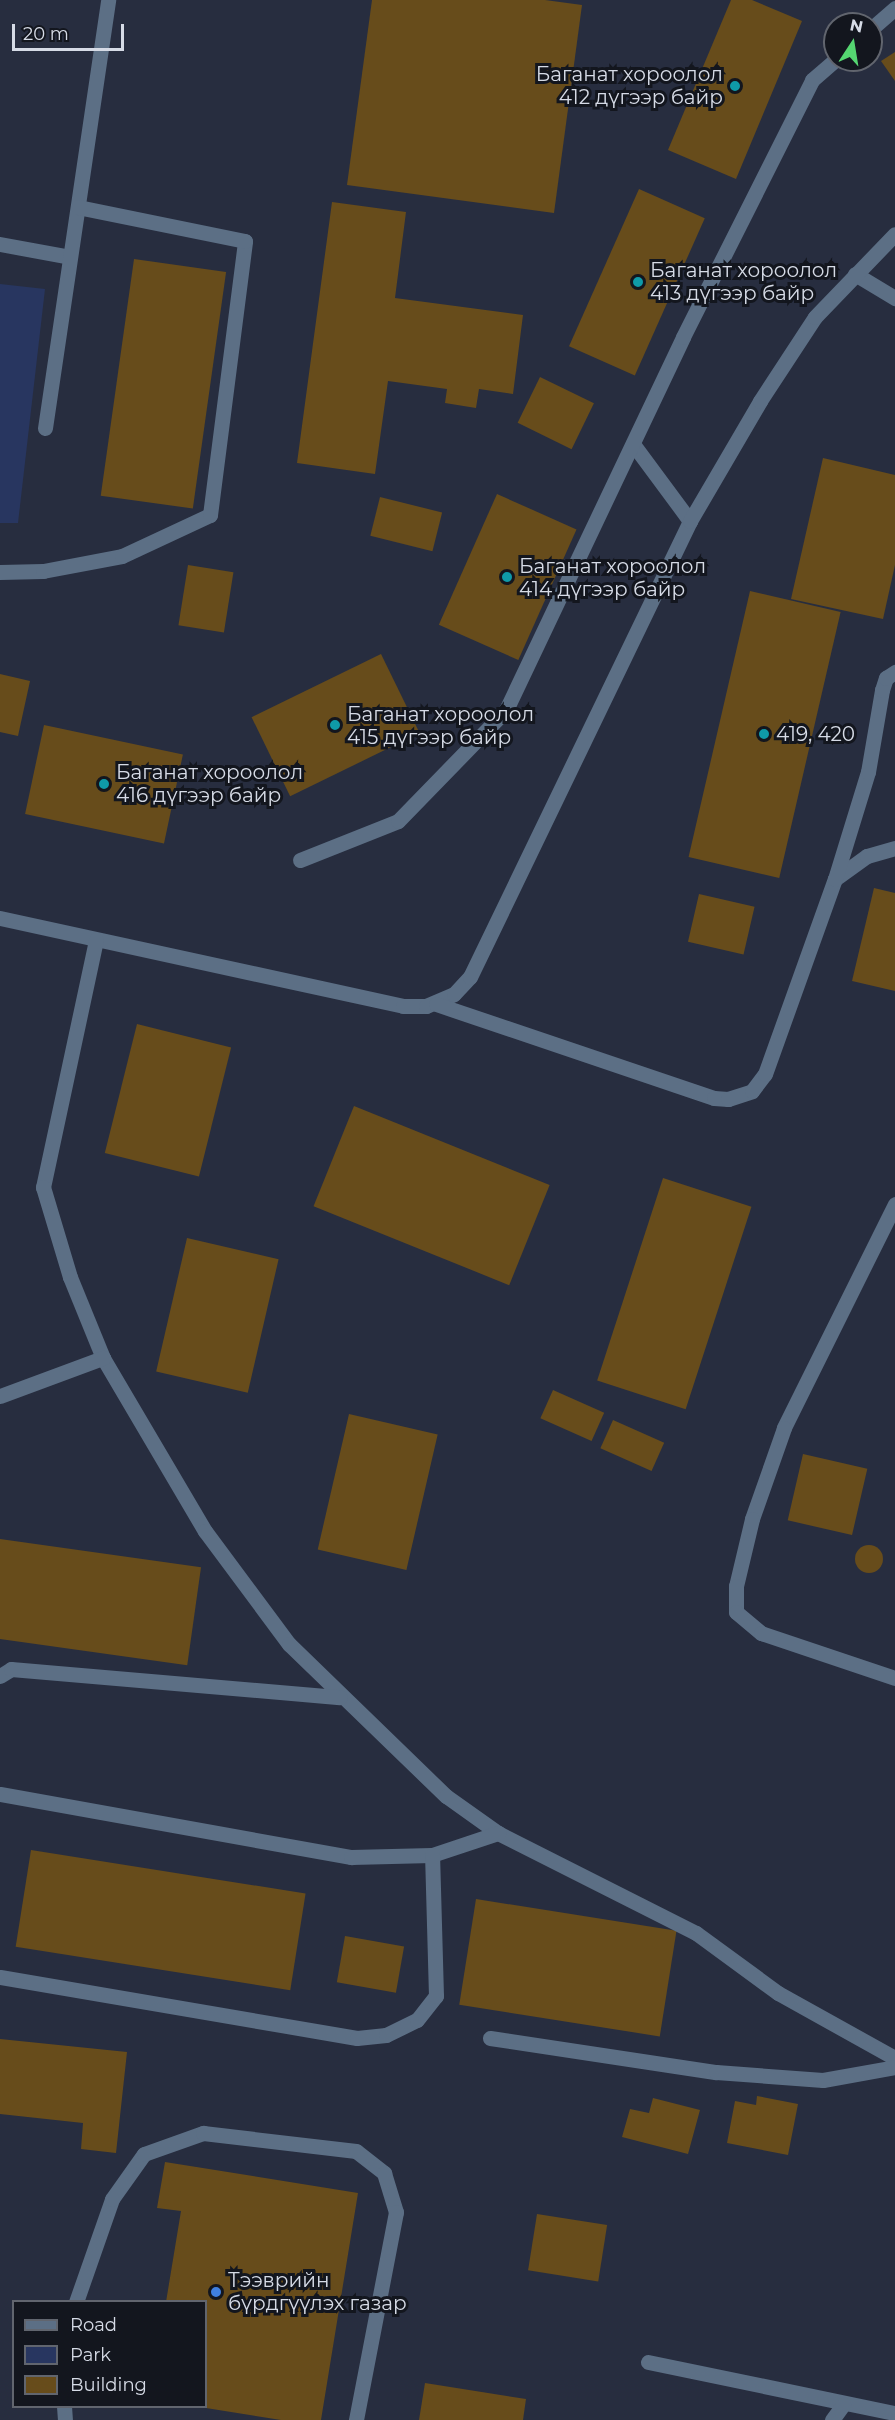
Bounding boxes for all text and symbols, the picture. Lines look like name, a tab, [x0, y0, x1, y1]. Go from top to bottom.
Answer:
scale bar	[15, 12, 128, 50]
north arrow	[823, 12, 883, 72]
text: N	[848, 15, 865, 36]
text: 20 m	[23, 23, 69, 45]
place label: Баганат хороолол 412 дүгээр байр	[536, 62, 723, 109]
marker: Баганат хороолол 412 дүгээр байр	[728, 79, 742, 93]
place label: Баганат хороолол 413 дүгээр байр	[650, 258, 837, 305]
marker: Баганат хороолол 413 дүгээр байр	[631, 275, 645, 289]
place label: Баганат хороолол 414 дүгээр байр	[519, 554, 706, 601]
marker: Баганат хороолол 414 дүгээр байр	[500, 570, 514, 584]
place label: Баганат хороолол 415 дүгээр байр	[347, 702, 534, 749]
marker: Баганат хороолол 415 дүгээр байр	[328, 718, 342, 732]
place label: 419, 420	[776, 722, 855, 746]
marker: 419, 420	[757, 727, 771, 741]
place label: Баганат хороолол 416 дүгээр байр	[116, 760, 303, 807]
marker: Баганат хороолол 416 дүгээр байр	[97, 777, 111, 791]
place label: Тээврийн бүрдгүүлэх газар	[228, 2268, 407, 2315]
marker: Тээврийн бүрдгүүлэх газар	[209, 2285, 223, 2299]
legend	[12, 2300, 207, 2408]
text: Road	[70, 2314, 117, 2336]
text: Park	[70, 2344, 111, 2366]
text: Building	[70, 2374, 147, 2396]

